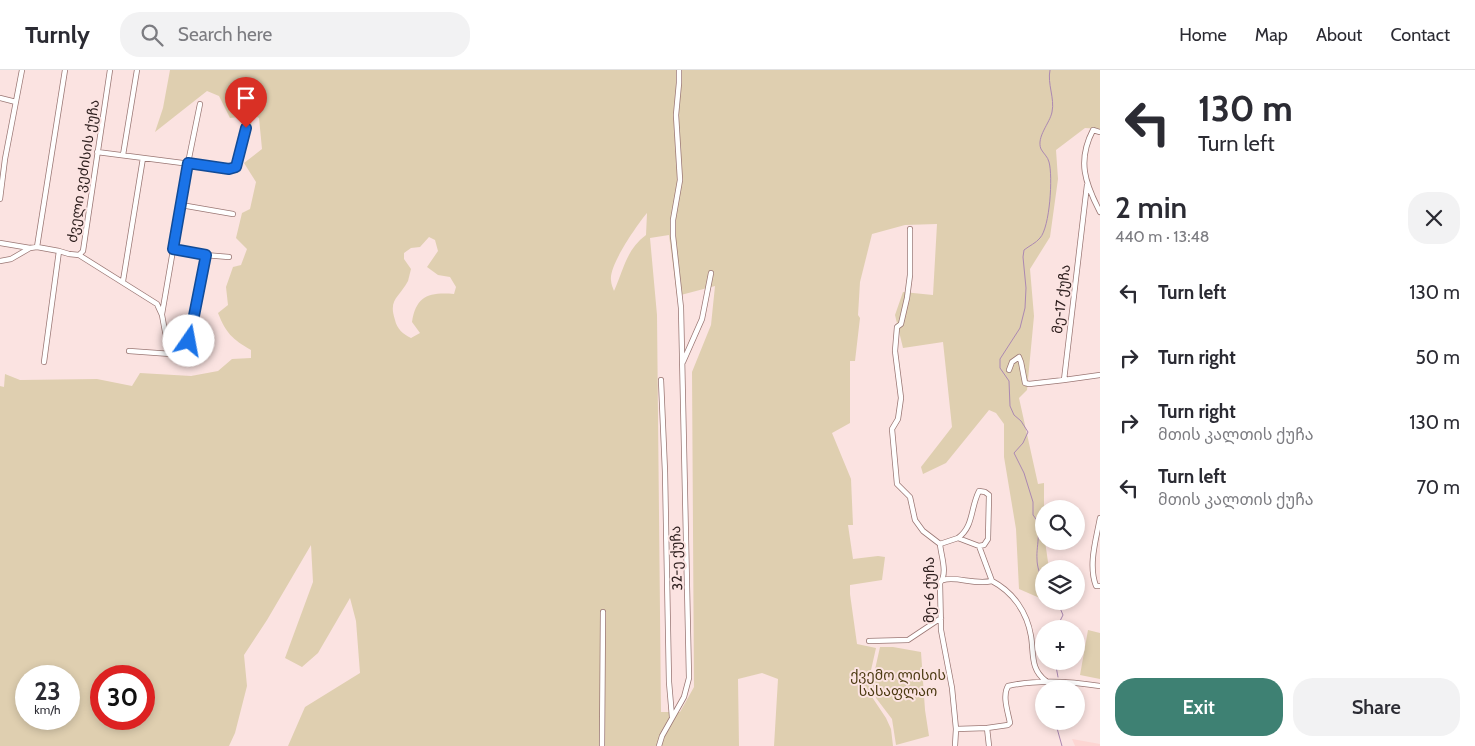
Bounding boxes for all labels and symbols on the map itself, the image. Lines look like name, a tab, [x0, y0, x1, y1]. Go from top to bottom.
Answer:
pin	[225, 77, 267, 128]
street label: ძველი ვეძისის ქუჩა	[63, 98, 103, 244]
street label: მე-17 ქუჩა	[1048, 263, 1074, 335]
position arrow	[162, 314, 214, 366]
street label: 32-ე ქუჩა	[666, 525, 686, 591]
street label: მე-6 ქუჩა	[920, 557, 938, 623]
speed limit sign: 30	[90, 665, 155, 730]
park label: ქვემო ლისის სასაფლაო	[850, 666, 946, 700]

